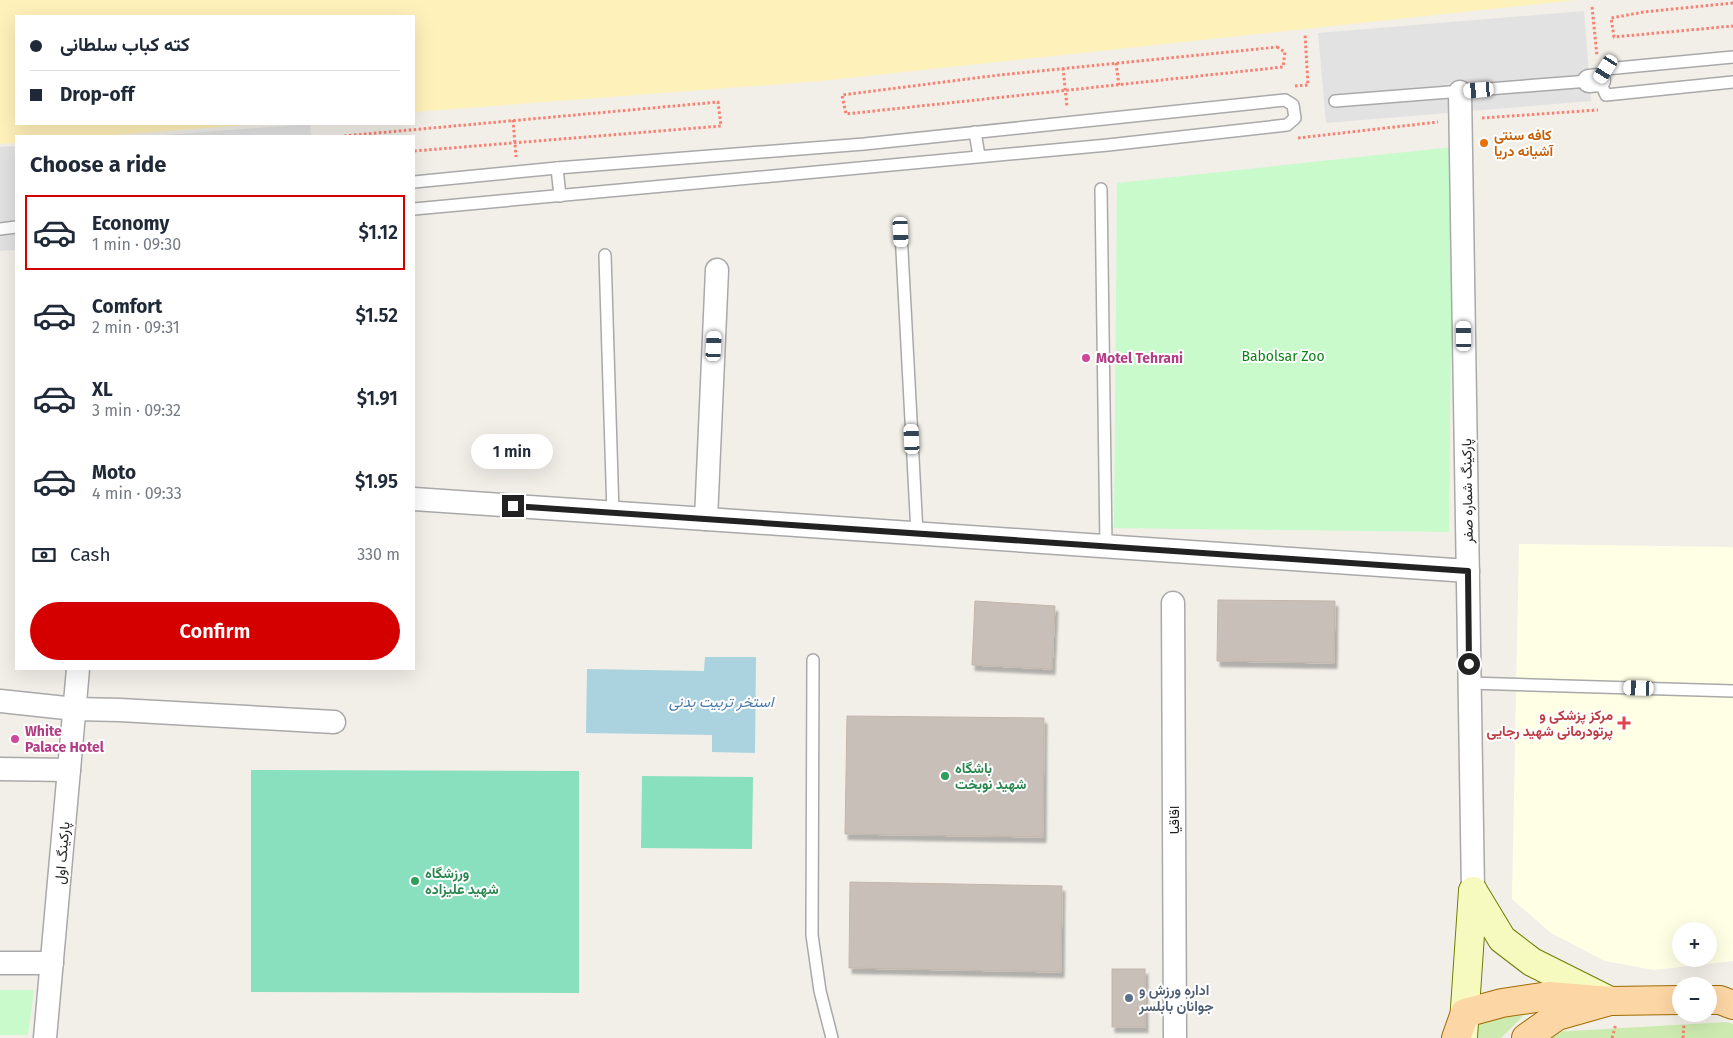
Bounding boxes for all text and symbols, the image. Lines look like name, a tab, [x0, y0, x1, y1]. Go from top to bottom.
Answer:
text: کته کباب سلطانی	[60, 33, 190, 56]
car	[1591, 52, 1620, 86]
car	[1463, 81, 1494, 99]
text: Drop-off	[60, 83, 134, 106]
place label: کافه سنتی آشیانه دریا	[1494, 127, 1554, 160]
marker: کافه سنتی آشیانه دریا	[1478, 137, 1490, 149]
text: Choose a ride	[30, 151, 166, 178]
icon: car	[32, 210, 77, 255]
text: Economy	[92, 212, 169, 235]
car	[892, 217, 909, 247]
text: $1.12	[359, 221, 398, 244]
text: 1 min · 09:30	[92, 235, 181, 254]
icon: car	[32, 293, 77, 338]
text: Comfort	[92, 295, 162, 318]
text: $1.52	[355, 304, 398, 327]
text: 2 min · 09:31	[92, 318, 180, 337]
car	[1456, 321, 1471, 351]
car	[705, 331, 722, 361]
park label: Babolsar Zoo	[1241, 348, 1325, 365]
place label: Motel Tehrani	[1096, 350, 1183, 367]
marker: Motel Tehrani	[1080, 352, 1092, 364]
icon: car	[32, 376, 77, 421]
text: XL	[92, 378, 113, 401]
text: $1.91	[357, 387, 398, 410]
text: 3 min · 09:32	[92, 401, 181, 420]
car	[903, 424, 920, 454]
callout: 1 min	[472, 434, 554, 468]
street label: پارکینگ شماره صفر	[1458, 438, 1478, 545]
text: 1 min	[493, 442, 531, 461]
icon: car	[32, 459, 77, 504]
text: Moto	[92, 461, 136, 484]
text: $1.95	[355, 470, 398, 493]
text: 4 min · 09:33	[92, 484, 182, 503]
route end	[502, 495, 524, 517]
icon: cash	[30, 541, 58, 569]
text: Cash	[70, 543, 111, 566]
text: 330 m	[357, 545, 400, 564]
button: Confirm	[30, 602, 400, 660]
route start	[1458, 653, 1480, 675]
car	[1623, 680, 1654, 696]
water label: استخر تربیت بدنی	[669, 693, 775, 711]
place label: مرکز پزشکی و پرتودرمانی شهید رجایی	[1486, 707, 1613, 741]
marker: مرکز پزشکی و پرتودرمانی شهید رجایی	[1617, 716, 1631, 730]
place label: White Palace Hotel	[25, 723, 105, 756]
marker: White Palace Hotel	[9, 733, 21, 745]
place label: باشگاه شهید نوبخت	[955, 760, 1027, 793]
marker: باشگاه شهید نوبخت	[939, 770, 951, 782]
street label: اقاقیا	[1166, 806, 1183, 834]
street label: پارکینگ اول	[51, 821, 75, 885]
place label: ورزشگاه شهید علیزاده	[425, 865, 499, 898]
marker: ورزشگاه شهید علیزاده	[409, 875, 421, 887]
map controls	[1672, 922, 1717, 1022]
button: +	[1672, 922, 1717, 967]
button: −	[1672, 977, 1717, 1022]
place label: اداره ورزش و جوانان بابلسر	[1138, 982, 1214, 1015]
marker: اداره ورزش و جوانان بابلسر	[1123, 992, 1135, 1004]

